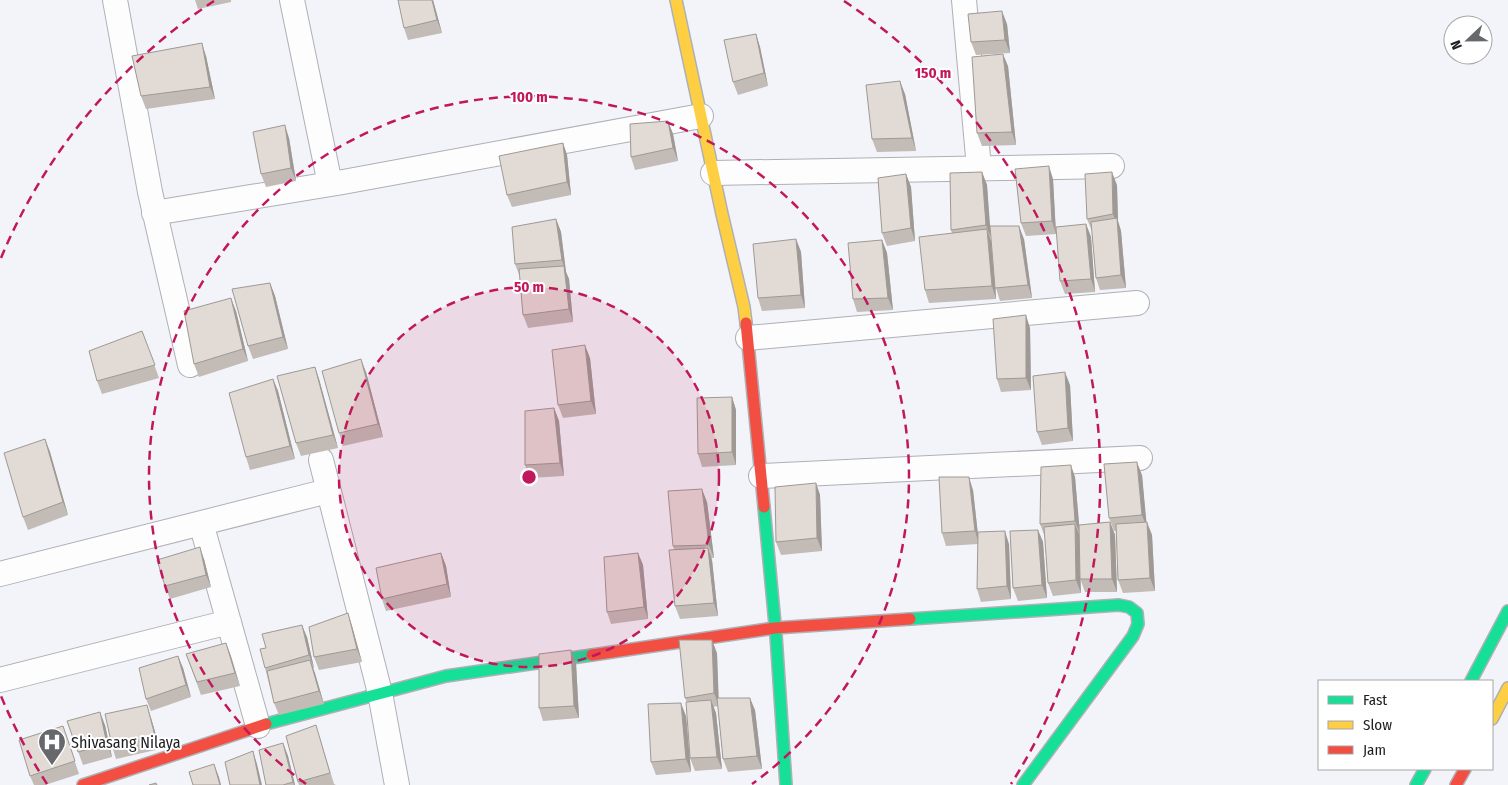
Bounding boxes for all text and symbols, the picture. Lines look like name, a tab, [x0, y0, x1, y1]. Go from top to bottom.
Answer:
north arrow	[1443, 15, 1493, 65]
text: N	[1447, 38, 1466, 52]
text: 150 m	[915, 64, 951, 82]
text: 100 m	[510, 88, 548, 106]
text: 50 m	[514, 278, 544, 296]
centre of rings	[520, 468, 538, 486]
legend	[1318, 680, 1493, 770]
text: Fast	[1363, 691, 1387, 709]
text: Slow	[1363, 716, 1392, 734]
hospital icon: Shivasang Nilaya	[37, 727, 67, 766]
place label: Shivasang Nilaya	[71, 733, 181, 752]
text: Jam	[1363, 741, 1386, 759]

